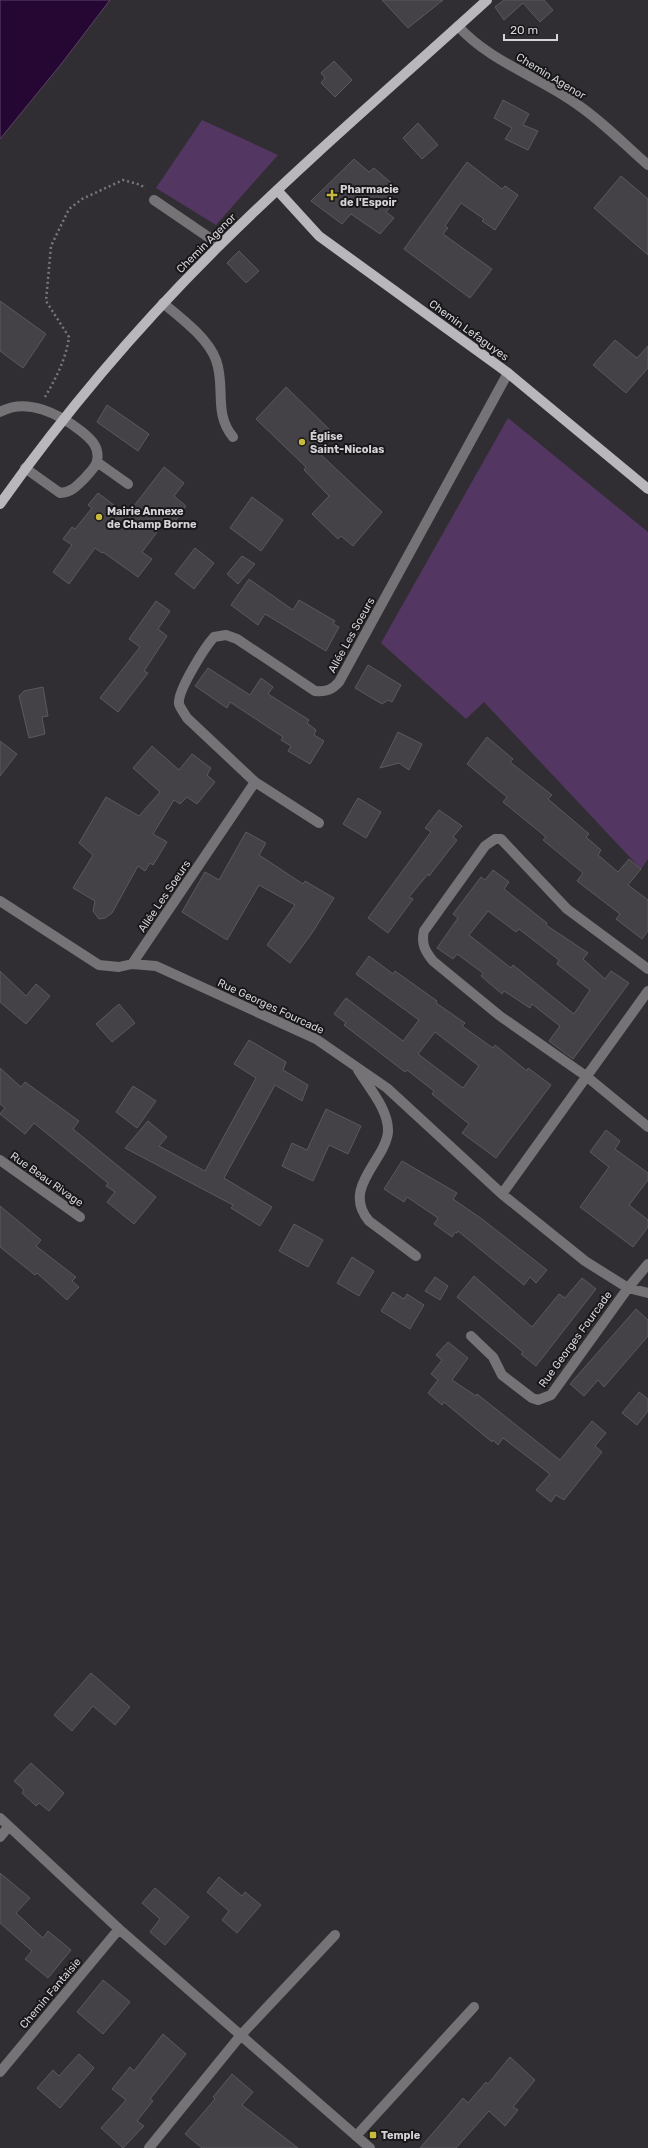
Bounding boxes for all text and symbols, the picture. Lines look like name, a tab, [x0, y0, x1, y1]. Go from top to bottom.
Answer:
scale bar	[504, 16, 557, 42]
text: 20 m	[510, 23, 538, 37]
street label: Chemin Agenor	[514, 51, 589, 103]
place label: Pharmacie de l'Espoir	[340, 183, 399, 209]
marker: Pharmacie de l'Espoir	[327, 190, 337, 200]
street label: Chemin Agenor	[174, 210, 239, 276]
street label: Chemin Lefaguyes	[426, 297, 511, 364]
place label: Église Saint-Nicolas	[310, 430, 384, 456]
marker: Église Saint-Nicolas	[297, 437, 307, 447]
place label: Mairie Annexe de Champ Borne	[107, 505, 197, 531]
marker: Mairie Annexe de Champ Borne	[94, 512, 104, 522]
street label: Allée Les Soeurs	[325, 595, 378, 675]
street label: Allée Les Soeurs	[136, 858, 194, 935]
street label: Rue Georges Fourcade	[216, 976, 326, 1037]
street label: Rue Beau Rivage	[8, 1149, 86, 1209]
street label: Rue Georges Fourcade	[536, 1289, 615, 1390]
street label: Chemin Fantaisie	[17, 1955, 84, 2031]
place label: Temple	[381, 2129, 421, 2142]
marker: Temple	[368, 2130, 378, 2140]

